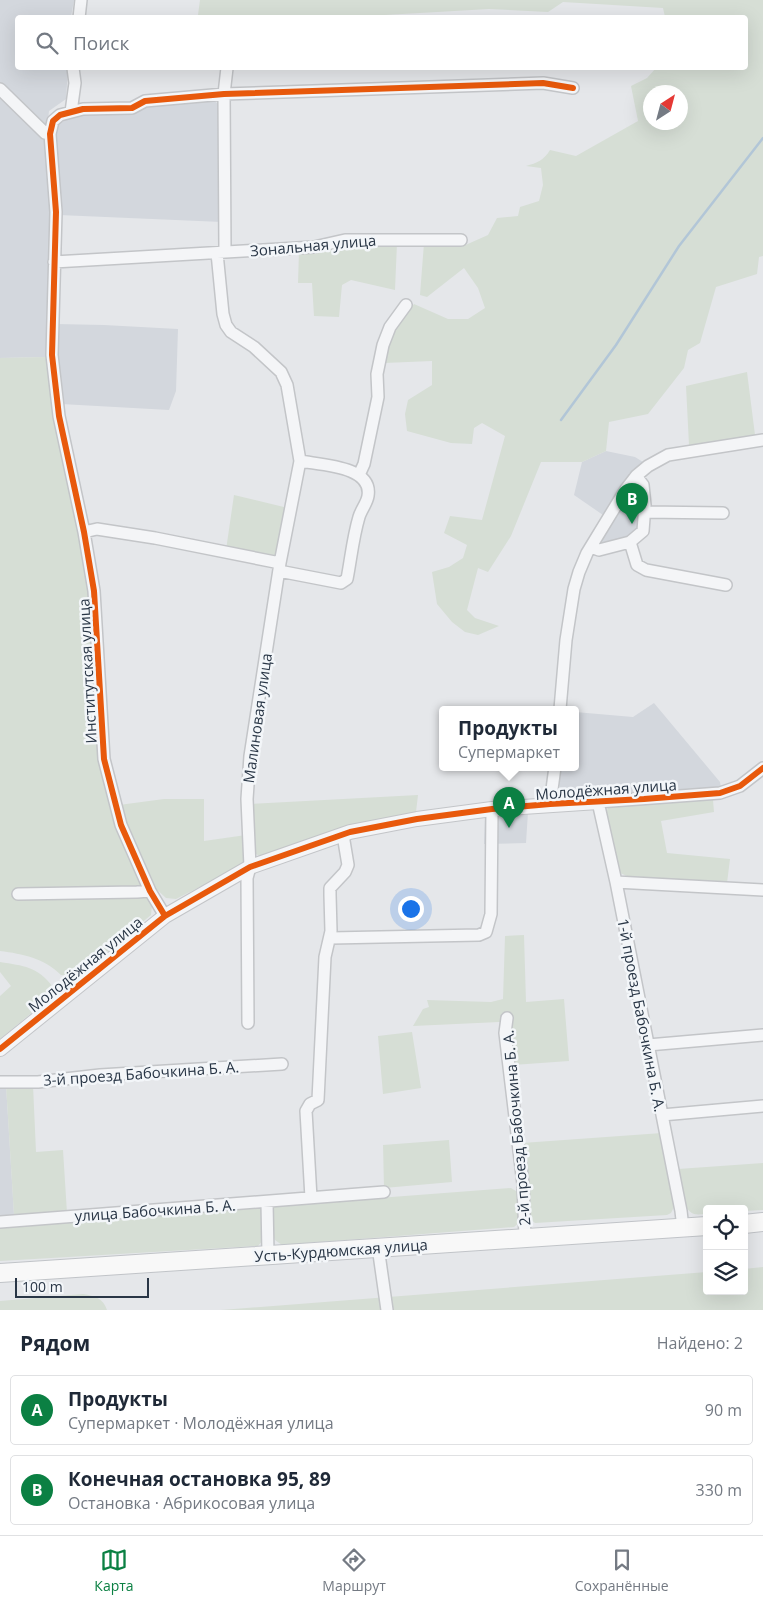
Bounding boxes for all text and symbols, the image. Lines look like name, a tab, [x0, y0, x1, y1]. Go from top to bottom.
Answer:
search box	[15, 15, 748, 70]
icon: search	[33, 29, 61, 57]
text: Поиск	[73, 30, 129, 56]
north arrow	[643, 85, 688, 130]
street label: Зональная улица	[249, 230, 377, 260]
pin: B	[616, 483, 648, 524]
street label: Институтская улица	[73, 598, 101, 744]
street label: Малиновая улица	[238, 652, 276, 784]
popup	[439, 706, 579, 771]
text: Продукты	[458, 715, 558, 741]
text: Супермаркет	[458, 741, 560, 763]
street label: Молодёжная улица	[535, 774, 677, 804]
pin: A	[493, 787, 525, 828]
your location	[398, 896, 424, 922]
street label: Молодёжная улица	[24, 912, 146, 1016]
street label: 1-й проезд Бабочкина Б. А.	[613, 917, 671, 1113]
street label: 2-й проезд Бабочкина Б. А.	[497, 1029, 535, 1227]
street label: 3-й проезд Бабочкина Б. А.	[42, 1056, 240, 1090]
street label: улица Бабочкина Б. А.	[74, 1194, 236, 1226]
map controls	[703, 1205, 748, 1295]
button: locate	[703, 1205, 748, 1250]
street label: Усть-Курдюмская улица	[254, 1234, 428, 1266]
button: layers	[703, 1250, 748, 1295]
scale bar	[15, 1275, 149, 1298]
text: 100 m	[22, 1277, 63, 1296]
text: Рядом	[20, 1329, 90, 1357]
text: Найдено: 2	[657, 1332, 743, 1354]
text: Продукты	[68, 1386, 168, 1412]
text: A	[31, 1399, 43, 1421]
text: 90 m	[705, 1399, 742, 1421]
text: Супермаркет · Молодёжная улица	[68, 1412, 334, 1434]
text: Конечная остановка 95, 89	[68, 1466, 331, 1492]
text: B	[32, 1479, 42, 1501]
text: 330 m	[696, 1479, 742, 1501]
text: Остановка · Абрикосовая улица	[68, 1492, 315, 1514]
tab: Карта	[94, 1546, 134, 1595]
tab: Маршрут	[322, 1546, 386, 1595]
tab: Сохранённые	[575, 1546, 669, 1595]

